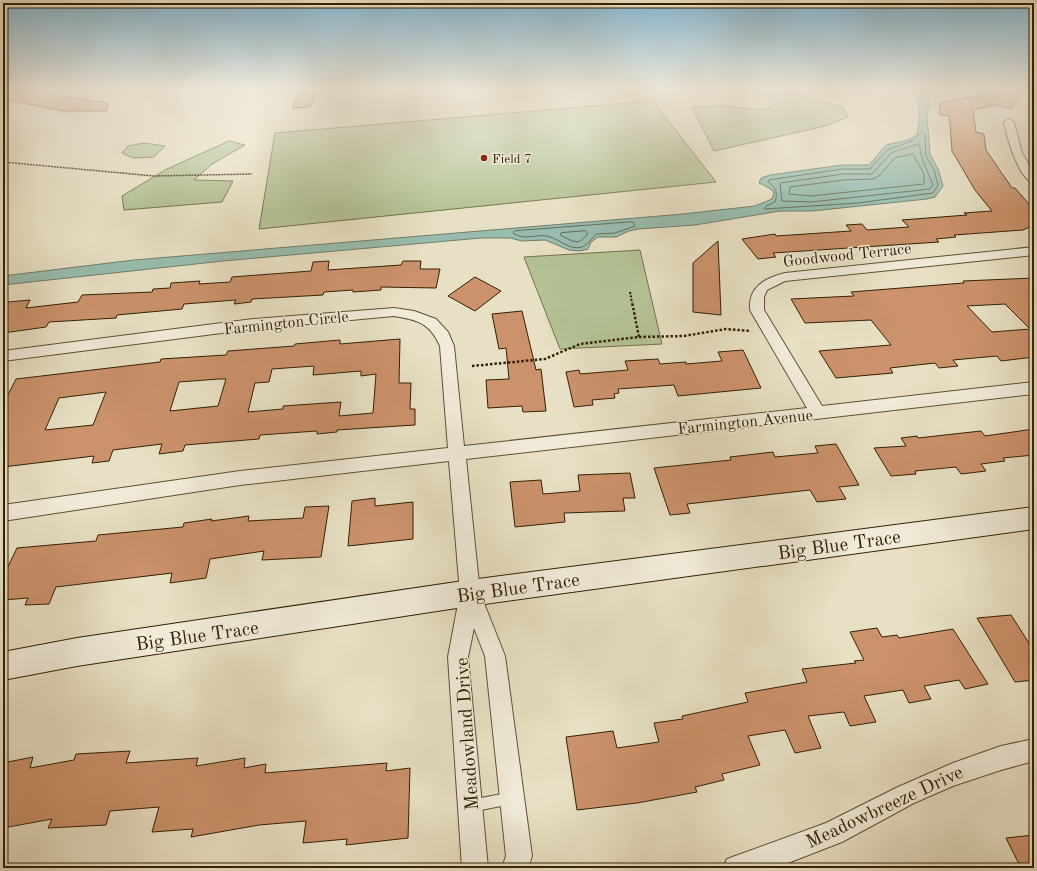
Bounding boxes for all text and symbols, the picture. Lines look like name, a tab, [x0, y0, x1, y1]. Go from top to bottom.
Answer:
marker: Field 7	[479, 153, 489, 163]
place label: Field 7	[492, 153, 532, 166]
street label: Goodwood Terrace	[782, 241, 912, 271]
street label: Farmington Circle	[223, 309, 349, 339]
street label: Farmington Avenue	[677, 408, 814, 438]
street label: Big Blue Trace	[777, 528, 902, 565]
street label: Big Blue Trace	[456, 571, 581, 608]
street label: Big Blue Trace	[135, 619, 260, 656]
street label: Meadowland Drive	[454, 657, 483, 811]
street label: Meadowbreeze Drive	[804, 764, 967, 853]

